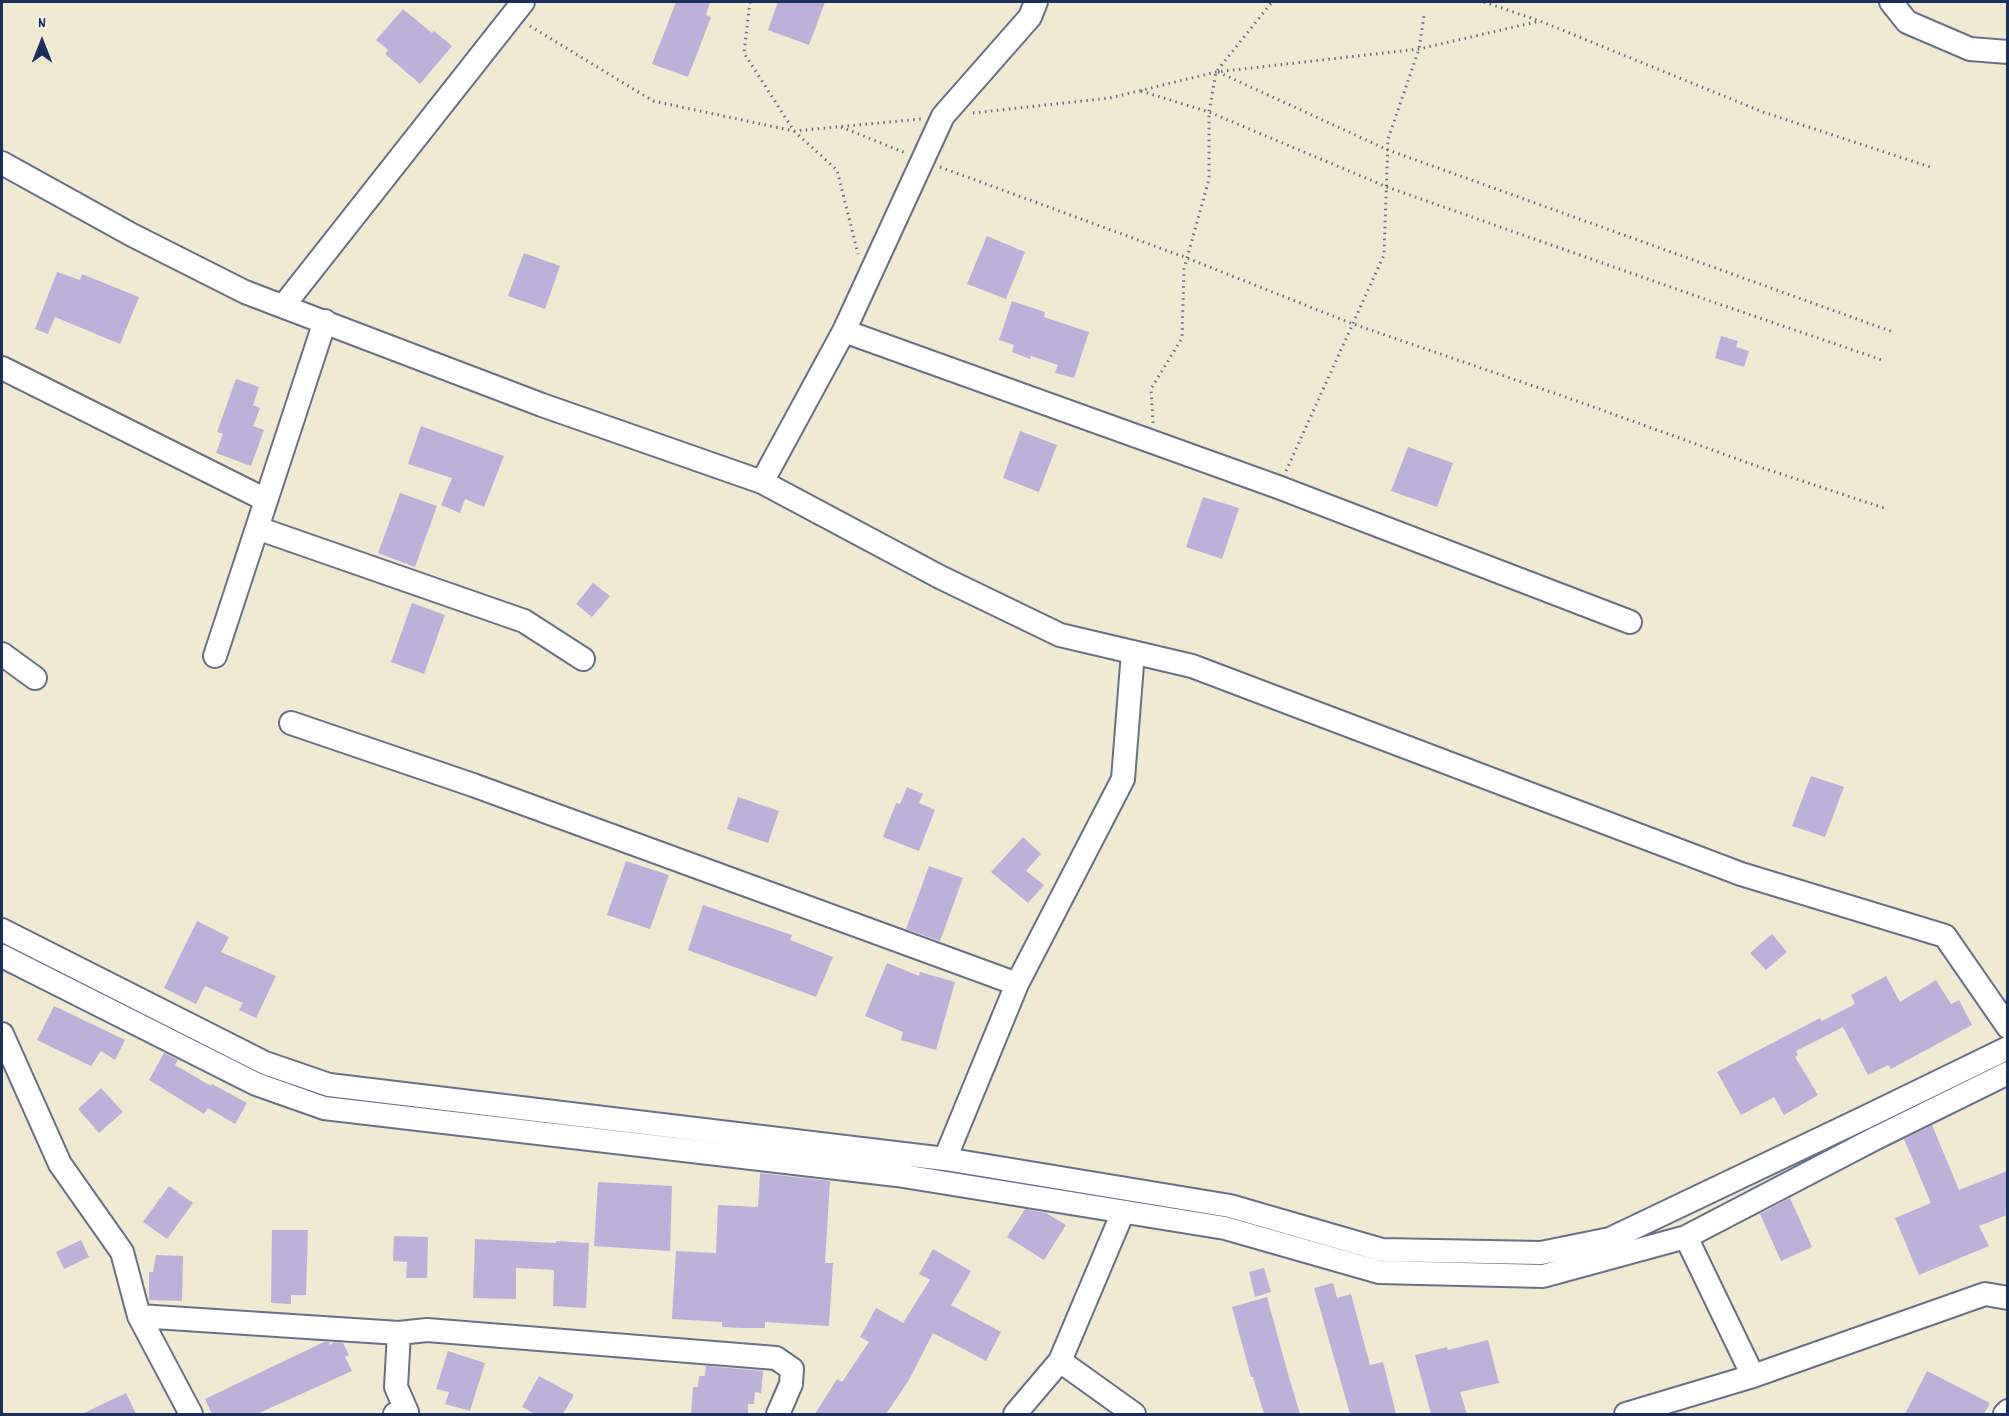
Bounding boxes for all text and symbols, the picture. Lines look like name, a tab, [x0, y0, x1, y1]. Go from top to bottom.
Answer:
north arrow	[12, 12, 72, 72]
text: N	[38, 12, 46, 35]

